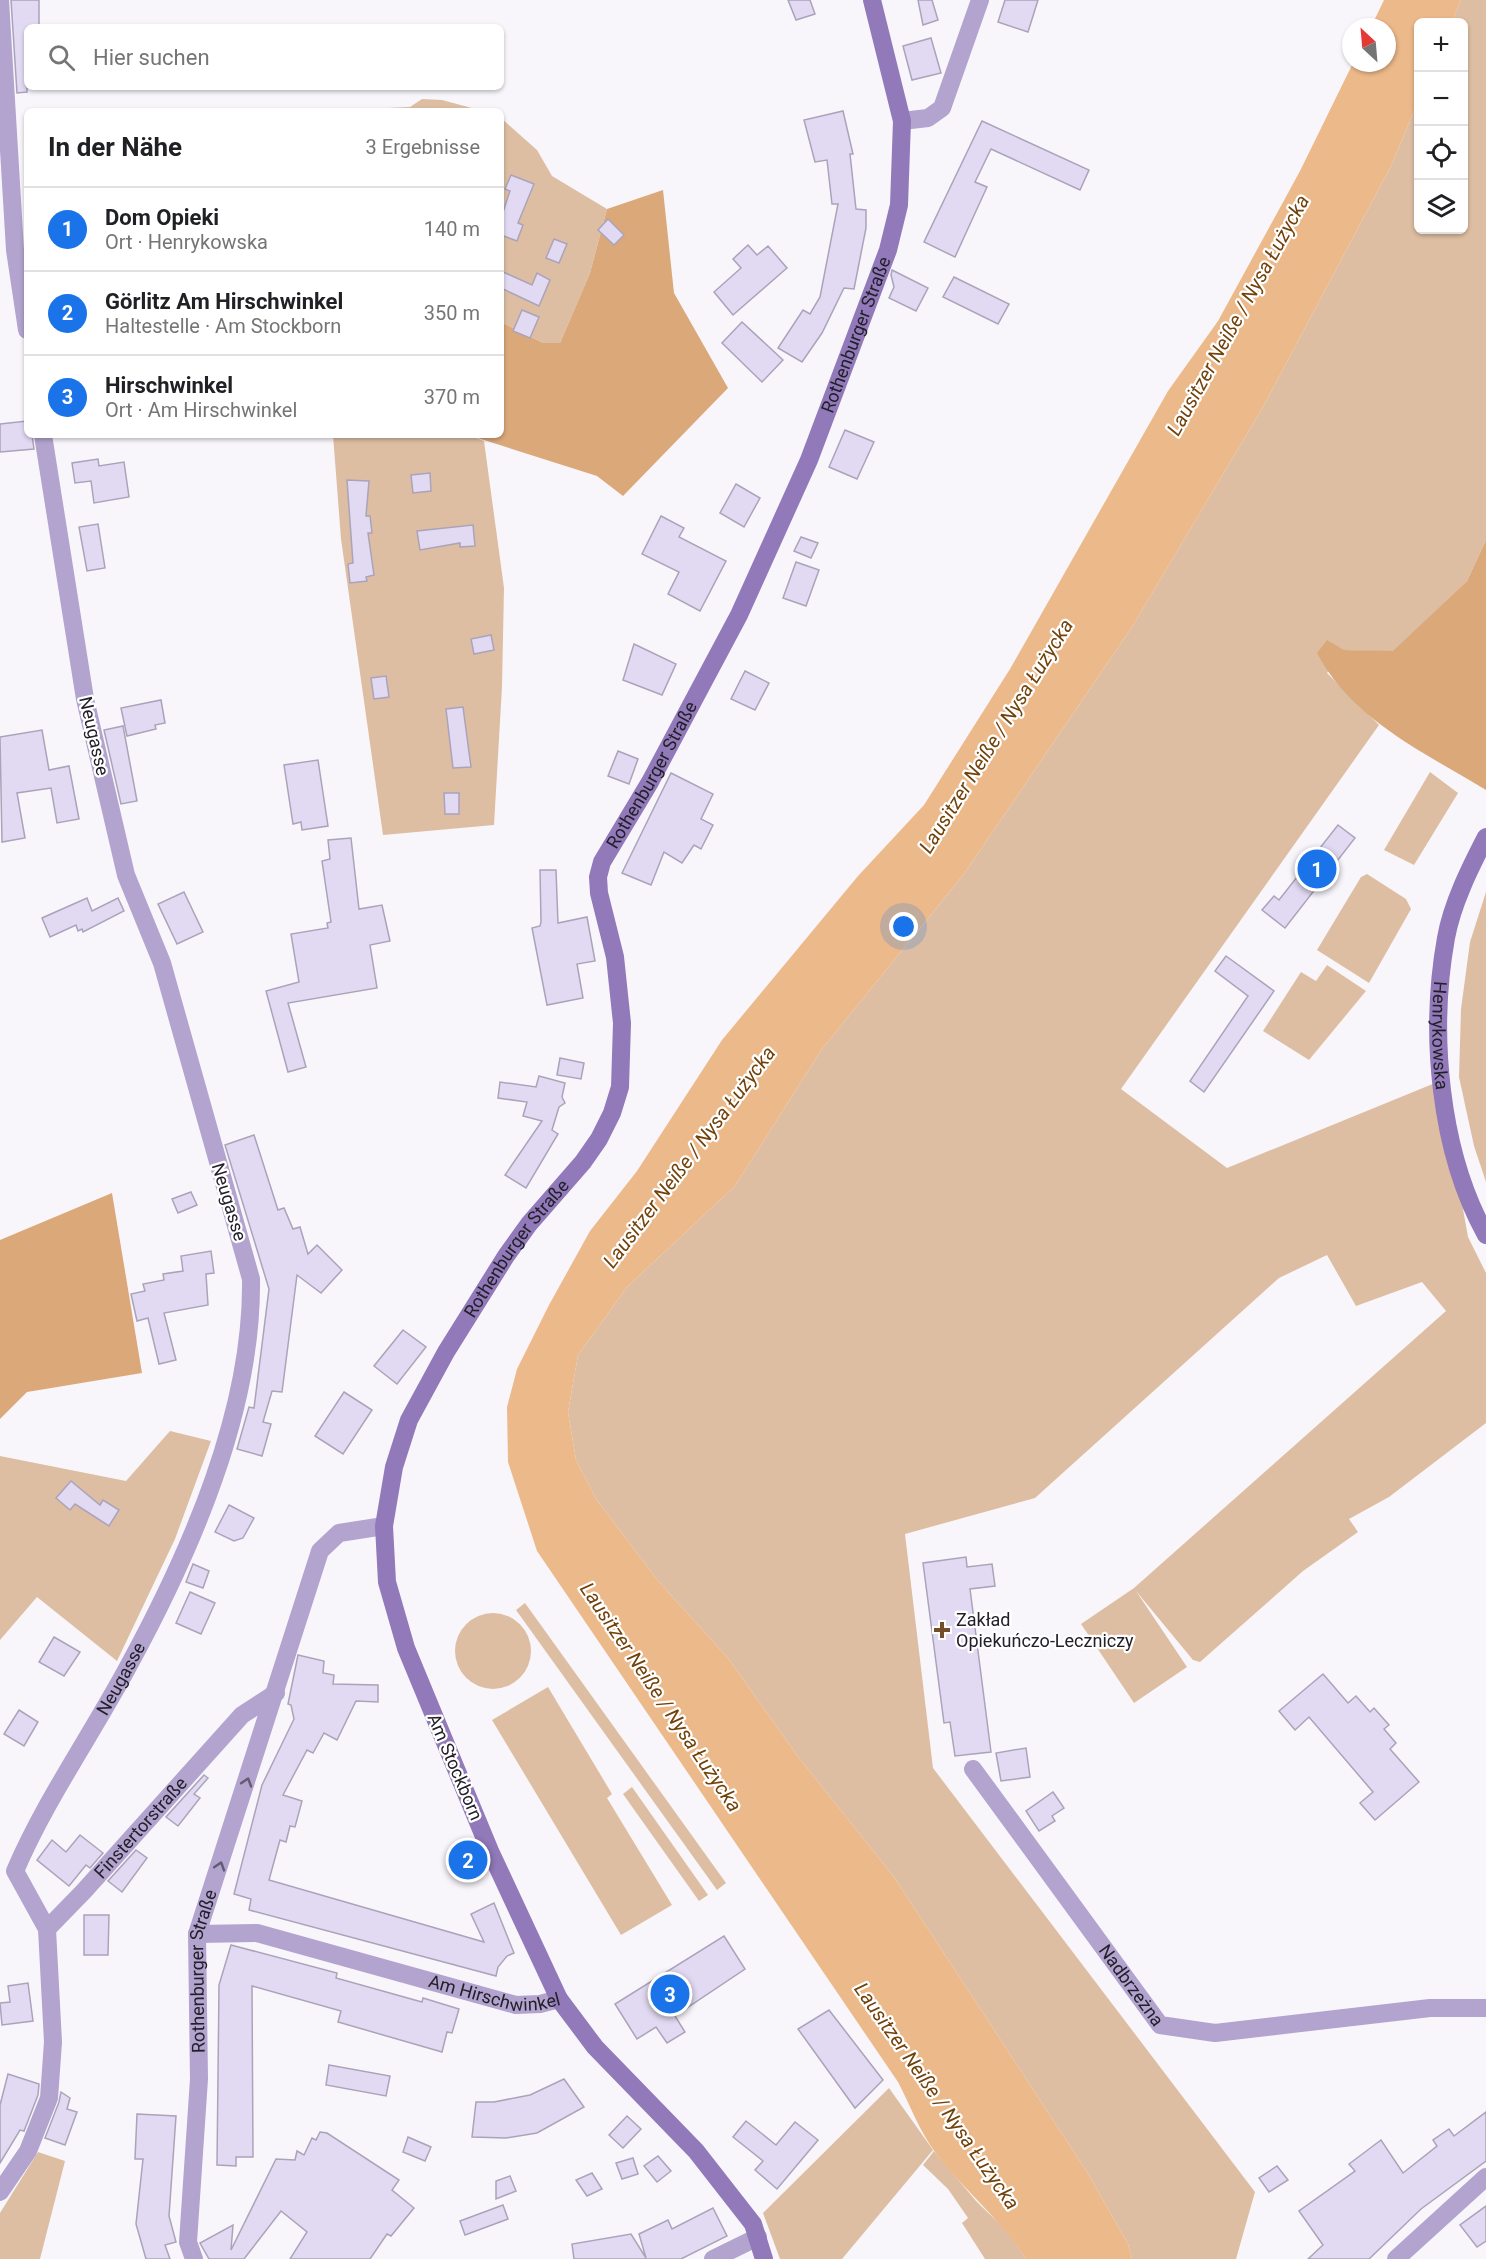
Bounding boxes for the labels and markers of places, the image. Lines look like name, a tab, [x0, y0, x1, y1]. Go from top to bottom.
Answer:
pin: 1	[1298, 846, 1336, 892]
place label: Zakład Opiekuńczo-Leczniczy	[956, 1609, 1134, 1651]
marker: Zakład Opiekuńczo-Leczniczy	[933, 1621, 951, 1639]
pin: 2	[448, 1838, 488, 1882]
pin: 3	[650, 1972, 690, 2016]

